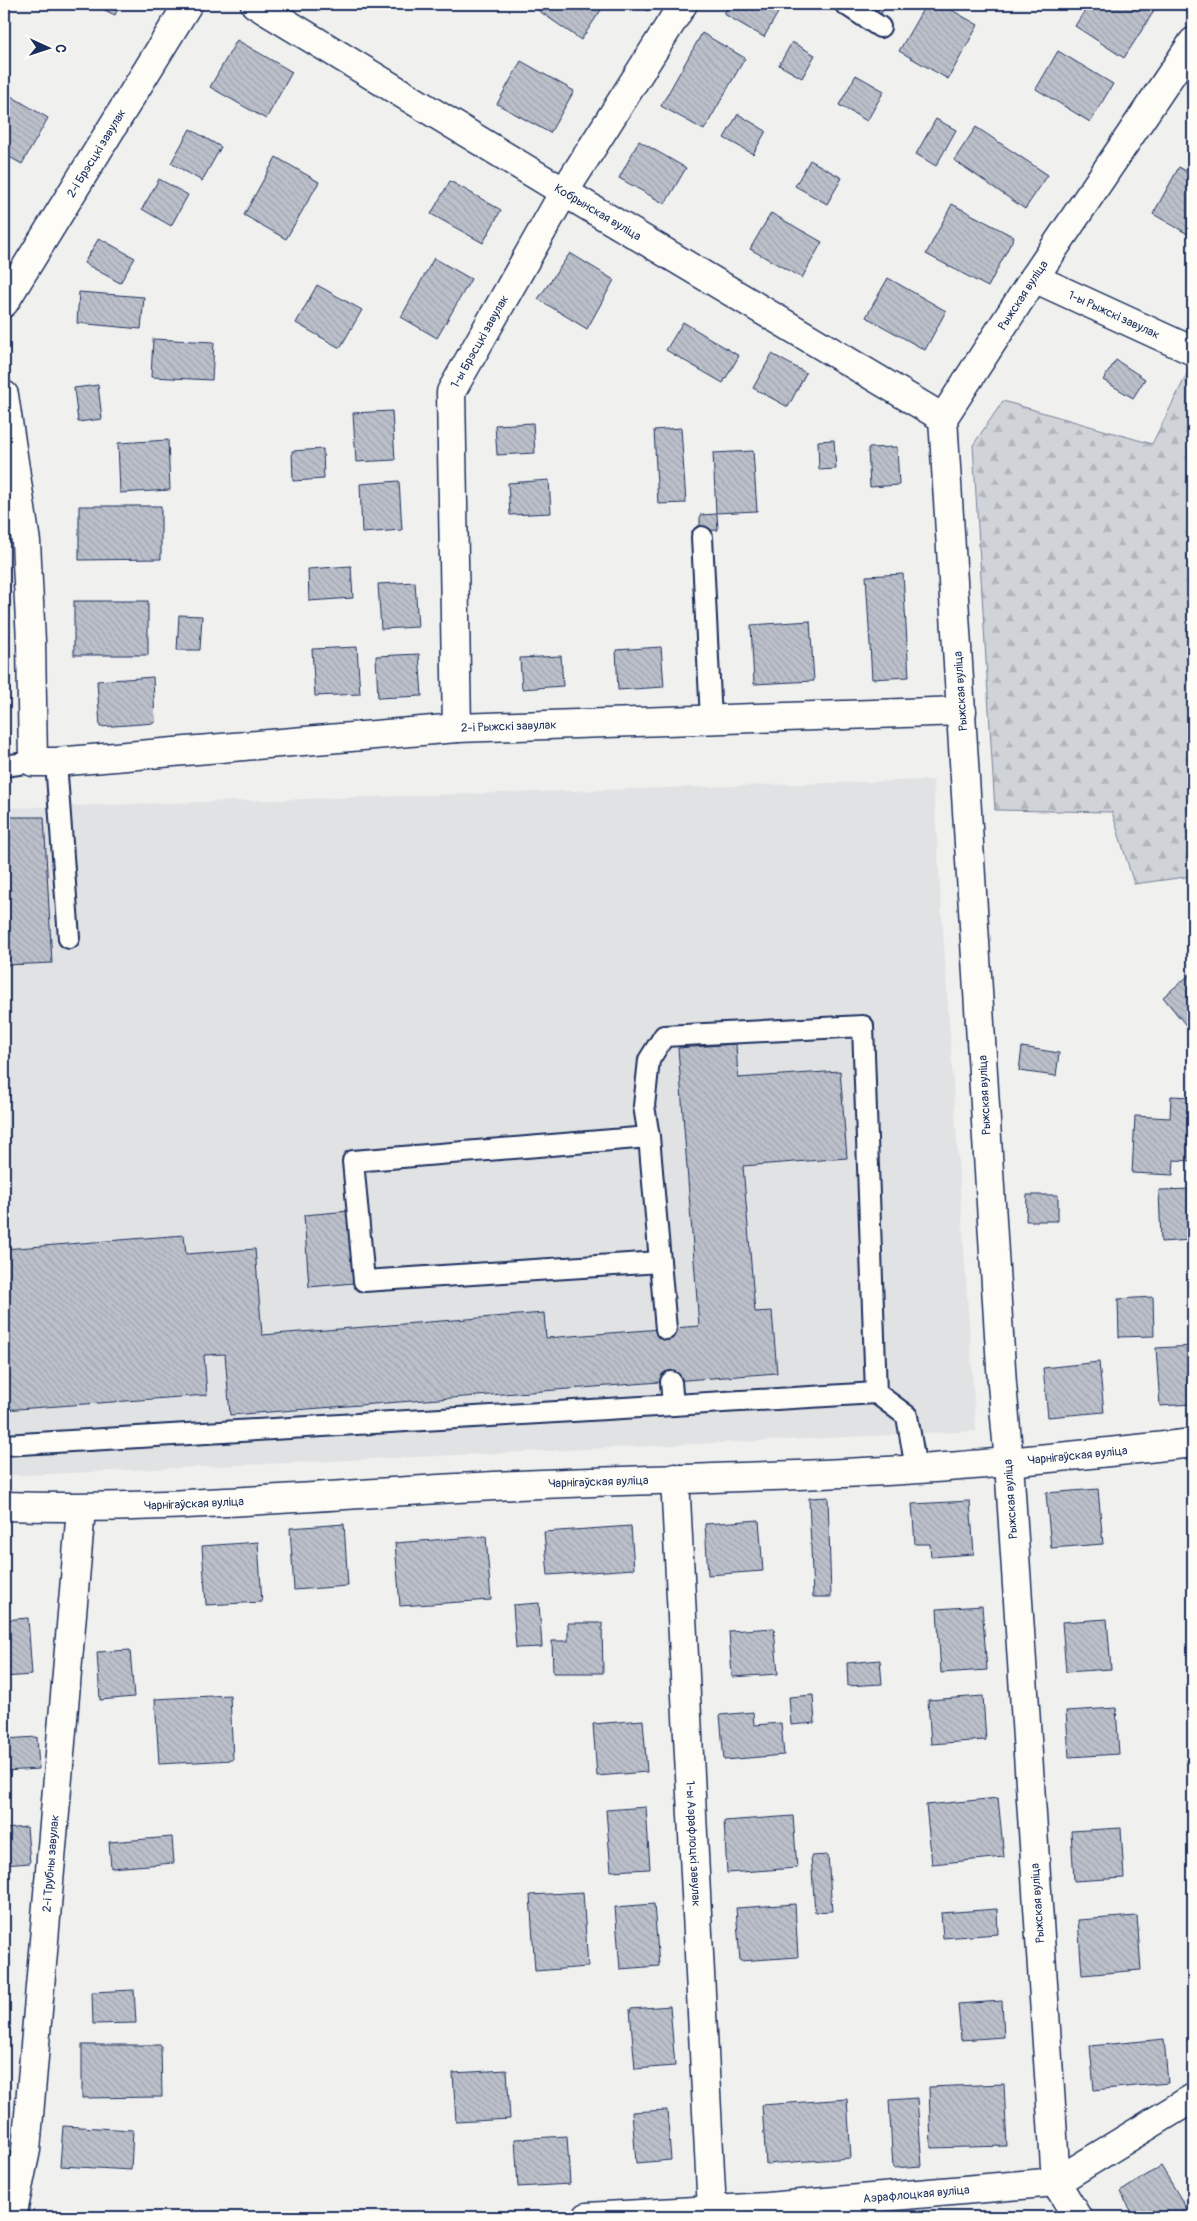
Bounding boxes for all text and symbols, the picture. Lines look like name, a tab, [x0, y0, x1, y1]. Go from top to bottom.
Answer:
north arrow	[22, 22, 72, 72]
text: С	[52, 44, 69, 54]
street label: 2-і Брэсцкі завулак	[63, 106, 129, 200]
street label: Кобрынская вуліца	[552, 180, 644, 244]
street label: Рыжская вуліца	[995, 257, 1051, 333]
street label: 1-ы Рыжскі завулак	[1066, 287, 1162, 342]
street label: 1-ы Брэсцкі завулак	[447, 292, 512, 391]
street label: Рыжская вуліца	[951, 650, 971, 731]
street label: 2-і Рыжскі завулак	[461, 717, 557, 735]
street label: Рыжская вуліца	[975, 1054, 995, 1135]
street label: Чарнігаўская вуліца	[1027, 1443, 1129, 1468]
street label: Рыжская вуліца	[1001, 1458, 1021, 1539]
street label: Чарнігаўская вуліца	[548, 1473, 649, 1491]
street label: Чарнігаўская вуліца	[144, 1494, 245, 1513]
street label: 1-ы Аэрафлоцкі завулак	[683, 1780, 704, 1907]
street label: 2-і Трубны завулак	[39, 1814, 62, 1913]
street label: Рыжская вуліца	[1028, 1862, 1048, 1943]
street label: Аэрафлоцкая вуліца	[862, 2182, 970, 2206]

